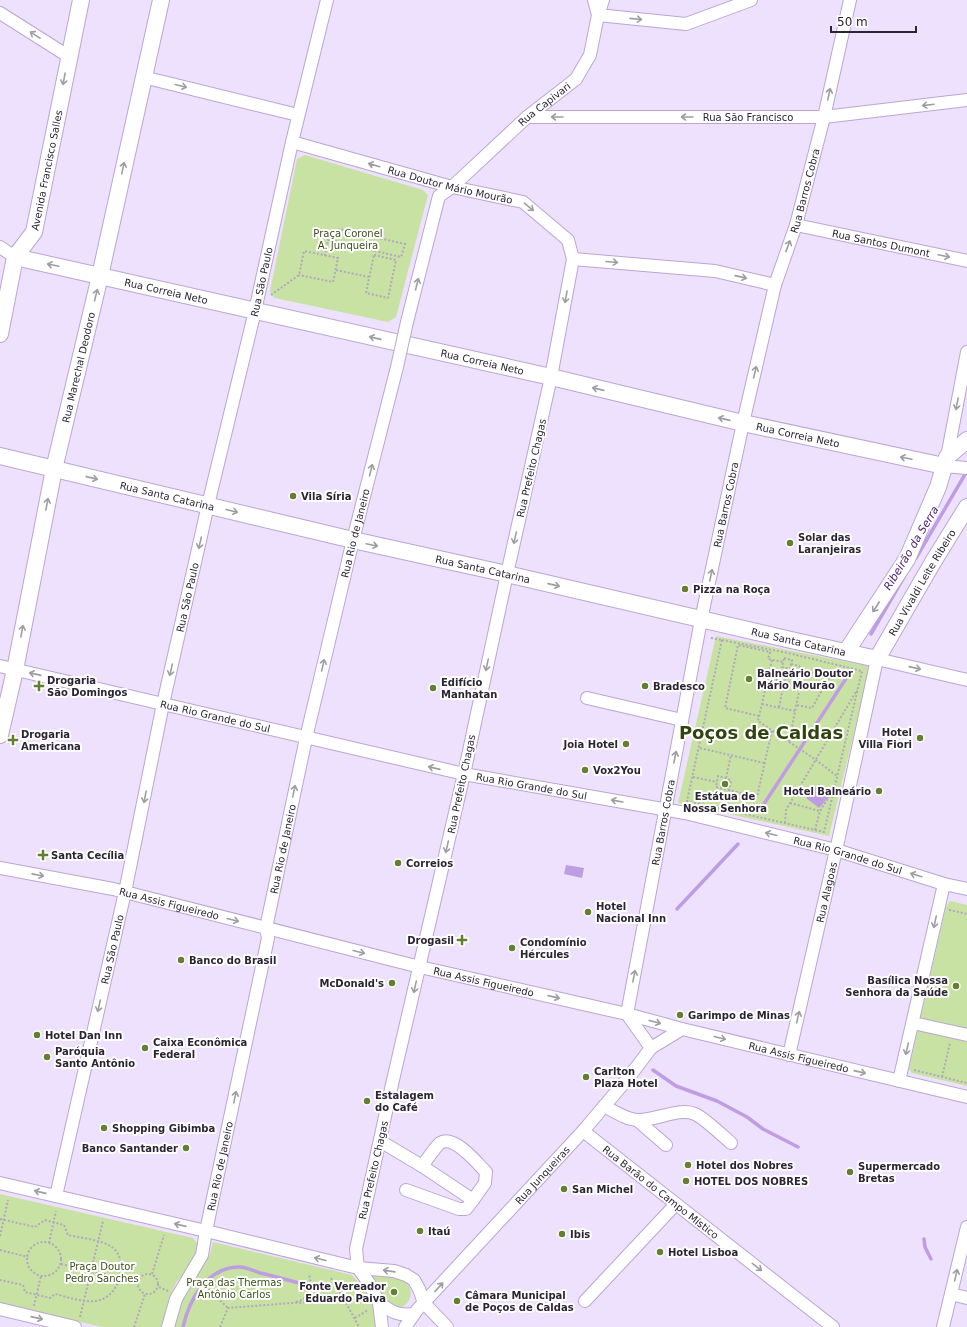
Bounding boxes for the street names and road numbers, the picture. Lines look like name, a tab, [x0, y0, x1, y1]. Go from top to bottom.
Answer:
street label: Rua Capivari	[516, 80, 573, 128]
street label: Avenida Francisco Salles	[29, 109, 65, 231]
street label: Rua São Francisco	[703, 112, 793, 123]
street label: Rua Barros Cobra	[789, 147, 822, 235]
street label: Rua Doutor Mário Mourão	[387, 164, 514, 206]
street label: Rua Santos Dumont	[831, 228, 931, 259]
street label: Rua São Paulo	[249, 246, 275, 318]
street label: Rua Correia Neto	[123, 277, 209, 306]
street label: Rua Marechal Deodoro	[60, 311, 97, 424]
street label: Rua Correia Neto	[440, 347, 525, 377]
street label: Rua Prefeito Chagas	[515, 418, 548, 518]
street label: Rua Correia Neto	[755, 421, 841, 450]
street label: Rua Barros Cobra	[712, 461, 741, 548]
street label: Rua Santa Catarina	[119, 480, 216, 513]
street label: Rua Rio de Janeiro	[339, 488, 372, 579]
street label: Rua Vivaldi Leite Ribeiro	[887, 527, 958, 638]
street label: Rua Santa Catarina	[434, 553, 531, 585]
street label: Rua São Paulo	[174, 562, 201, 633]
street label: Rua Santa Catarina	[750, 626, 847, 658]
street label: Rua Rio Grande do Sul	[159, 698, 271, 735]
street label: Rua Prefeito Chagas	[446, 734, 477, 835]
street label: Rua Rio Grande do Sul	[475, 771, 588, 802]
street label: Rua Barros Cobra	[650, 779, 677, 866]
street label: Rua Rio de Janeiro	[268, 803, 298, 895]
street label: Rua Rio Grande do Sul	[792, 835, 903, 876]
street label: Rua Alagoas	[815, 861, 839, 924]
street label: Rua Assis Figueiredo	[118, 886, 220, 922]
street label: Rua São Paulo	[99, 914, 126, 985]
street label: Rua Assis Figueiredo	[432, 965, 535, 999]
street label: Rua Assis Figueiredo	[747, 1040, 850, 1075]
street label: Rua Rio de Janeiro	[205, 1120, 235, 1212]
street label: Rua Prefeito Chagas	[357, 1120, 390, 1220]
street label: Rua Junqueiras	[513, 1144, 572, 1206]
street label: Rua Barão do Campo Místico	[601, 1144, 721, 1241]

